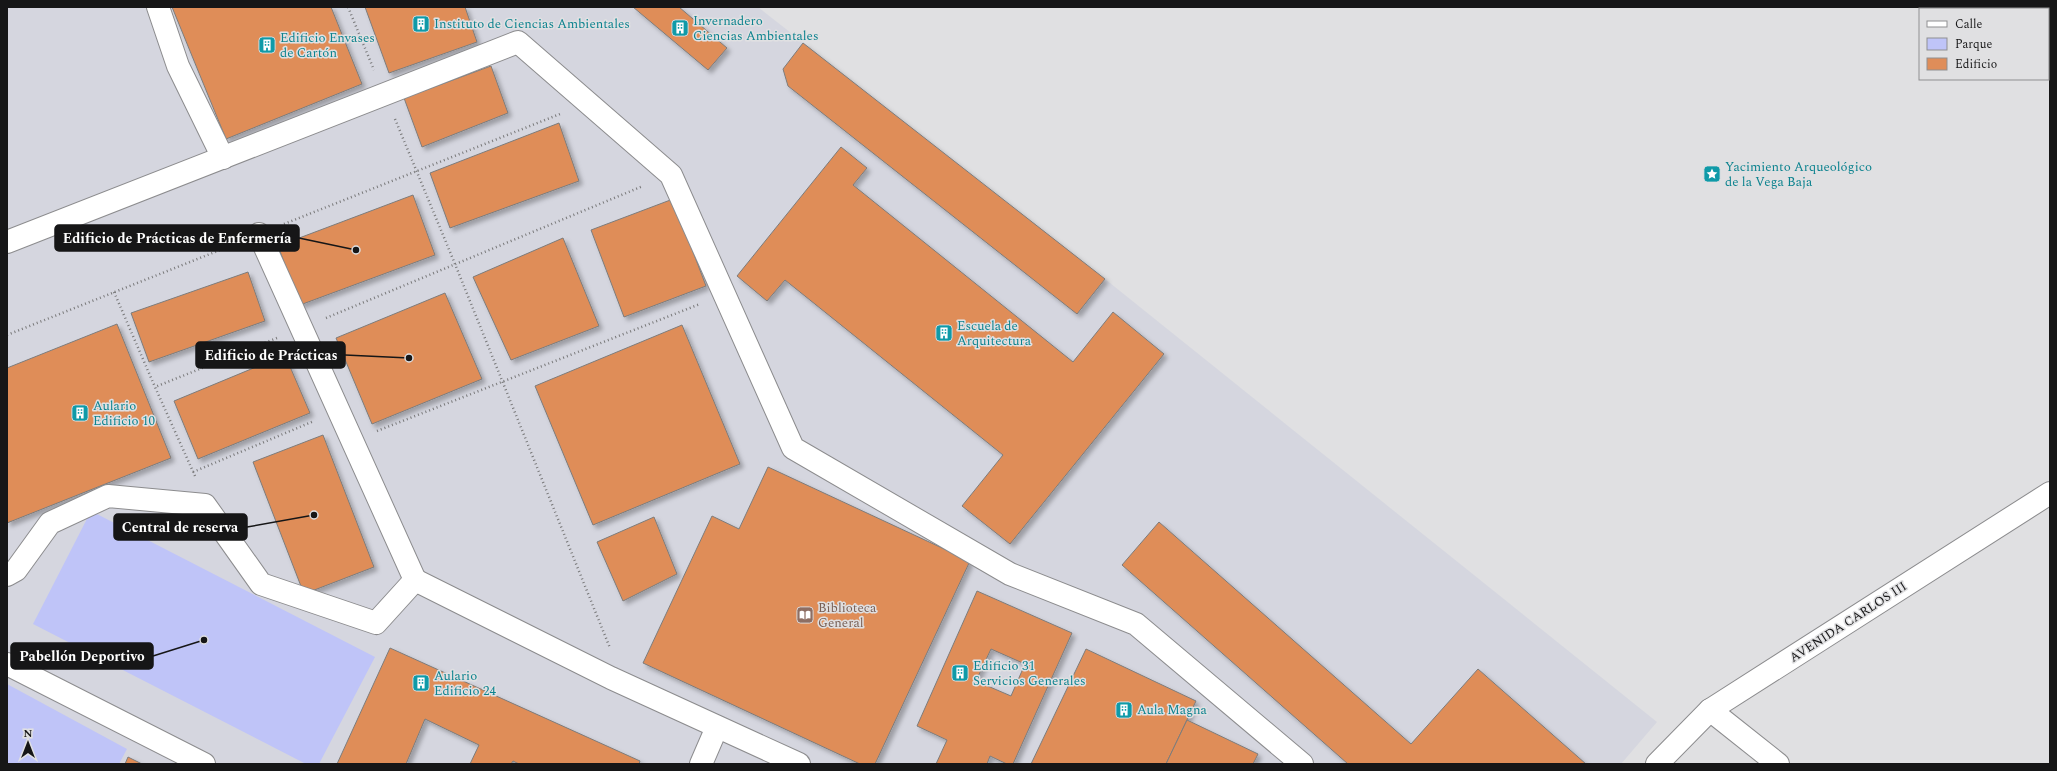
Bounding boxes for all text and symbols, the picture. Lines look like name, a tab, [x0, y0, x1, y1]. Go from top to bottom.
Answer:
legend	[1919, 8, 2049, 80]
place label: Invernadero Ciencias Ambientales	[693, 11, 819, 46]
building icon: Instituto de Ciencias Ambientales	[411, 14, 431, 34]
place label: Instituto de Ciencias Ambientales	[434, 14, 630, 34]
text: Calle	[1955, 15, 1983, 34]
building icon: Invernadero Ciencias Ambientales	[670, 18, 690, 38]
place label: Edificio Envases de Cartón	[280, 28, 375, 63]
building icon: Edificio Envases de Cartón	[257, 35, 277, 55]
text: Parque	[1955, 35, 1992, 54]
text: Edificio	[1955, 55, 1997, 74]
place label: Yacimiento Arqueológico de la Vega Baja	[1725, 157, 1872, 192]
place icon: Yacimiento Arqueológico de la Vega Baja	[1702, 164, 1722, 184]
callout: Edificio de Prácticas de Enfermería	[55, 225, 299, 251]
text: Edificio de Prácticas de Enfermería	[63, 228, 292, 249]
place label: Escuela de Arquitectura	[957, 316, 1032, 351]
building icon: Escuela de Arquitectura	[934, 323, 954, 343]
callout: Edificio de Prácticas	[196, 342, 345, 368]
text: Edificio de Prácticas	[204, 345, 338, 366]
place label: Aulario Edificio 10	[93, 396, 155, 431]
building icon: Aulario Edificio 10	[70, 403, 90, 423]
callout: Central de reserva	[114, 514, 247, 540]
text: Central de reserva	[122, 517, 239, 538]
street label: AVENIDA CARLOS III	[1785, 576, 1911, 668]
place label: Biblioteca General	[818, 598, 877, 633]
library icon: Biblioteca General	[795, 605, 815, 625]
callout: Pabellón Deportivo	[11, 643, 153, 669]
text: Pabellón Deportivo	[19, 646, 145, 667]
place label: Edificio 31 Servicios Generales	[973, 656, 1086, 691]
building icon: Edificio 31 Servicios Generales	[950, 663, 970, 683]
place label: Aulario Edificio 24	[434, 666, 496, 701]
building icon: Aulario Edificio 24	[411, 673, 431, 693]
building icon: Aula Magna	[1114, 700, 1134, 720]
place label: Aula Magna	[1137, 700, 1207, 720]
north arrow	[8, 723, 48, 763]
text: N	[24, 725, 33, 742]

